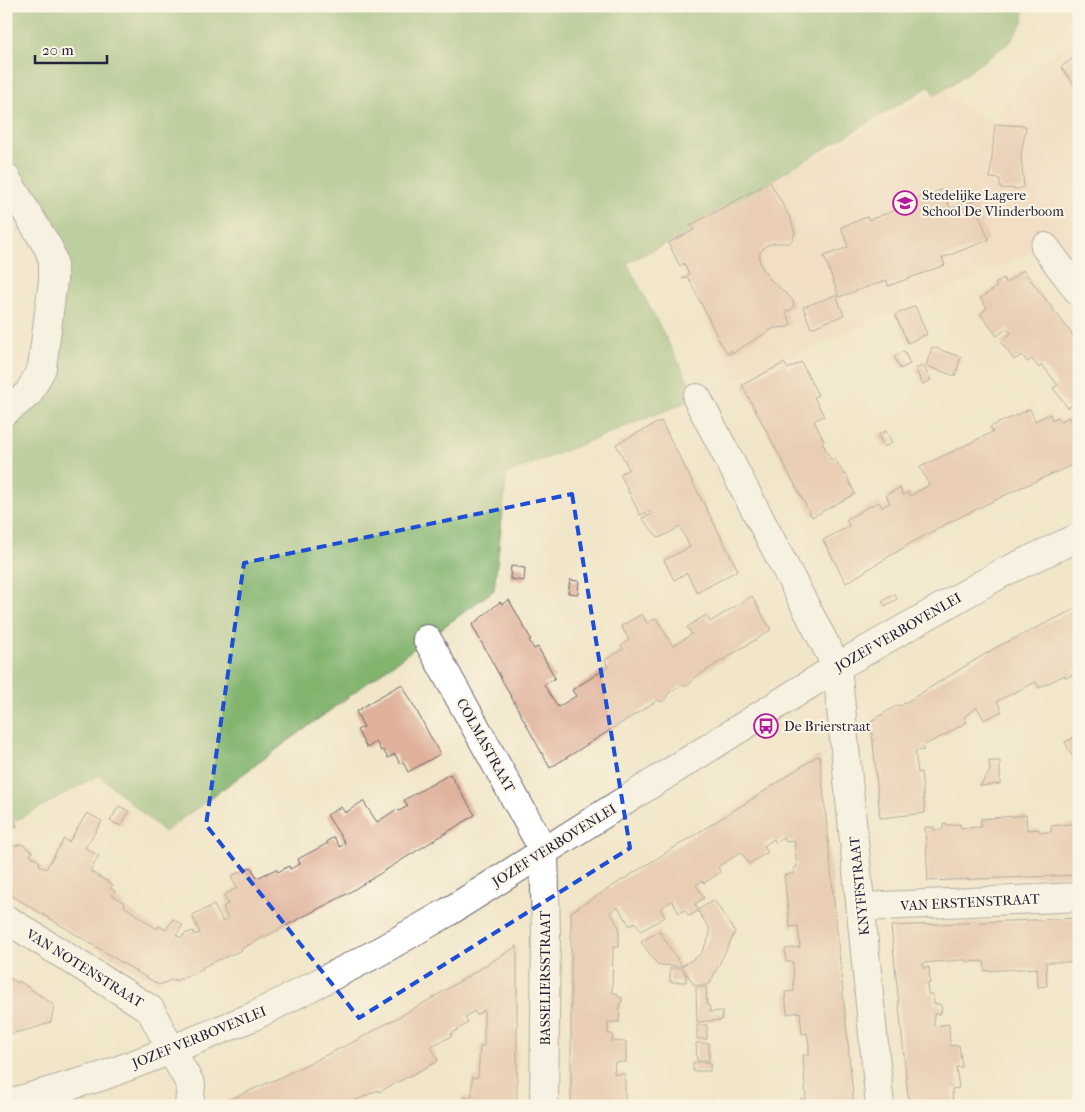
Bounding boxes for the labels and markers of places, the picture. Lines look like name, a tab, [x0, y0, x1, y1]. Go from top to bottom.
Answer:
place label: Stedelijke Lagere School De Vlinderboom	[922, 187, 1064, 220]
school or university icon: Stedelijke Lagere School De Vlinderboom	[892, 190, 918, 216]
bus stop icon: De Brierstraat	[753, 713, 779, 739]
place label: De Brierstraat	[784, 718, 871, 735]

